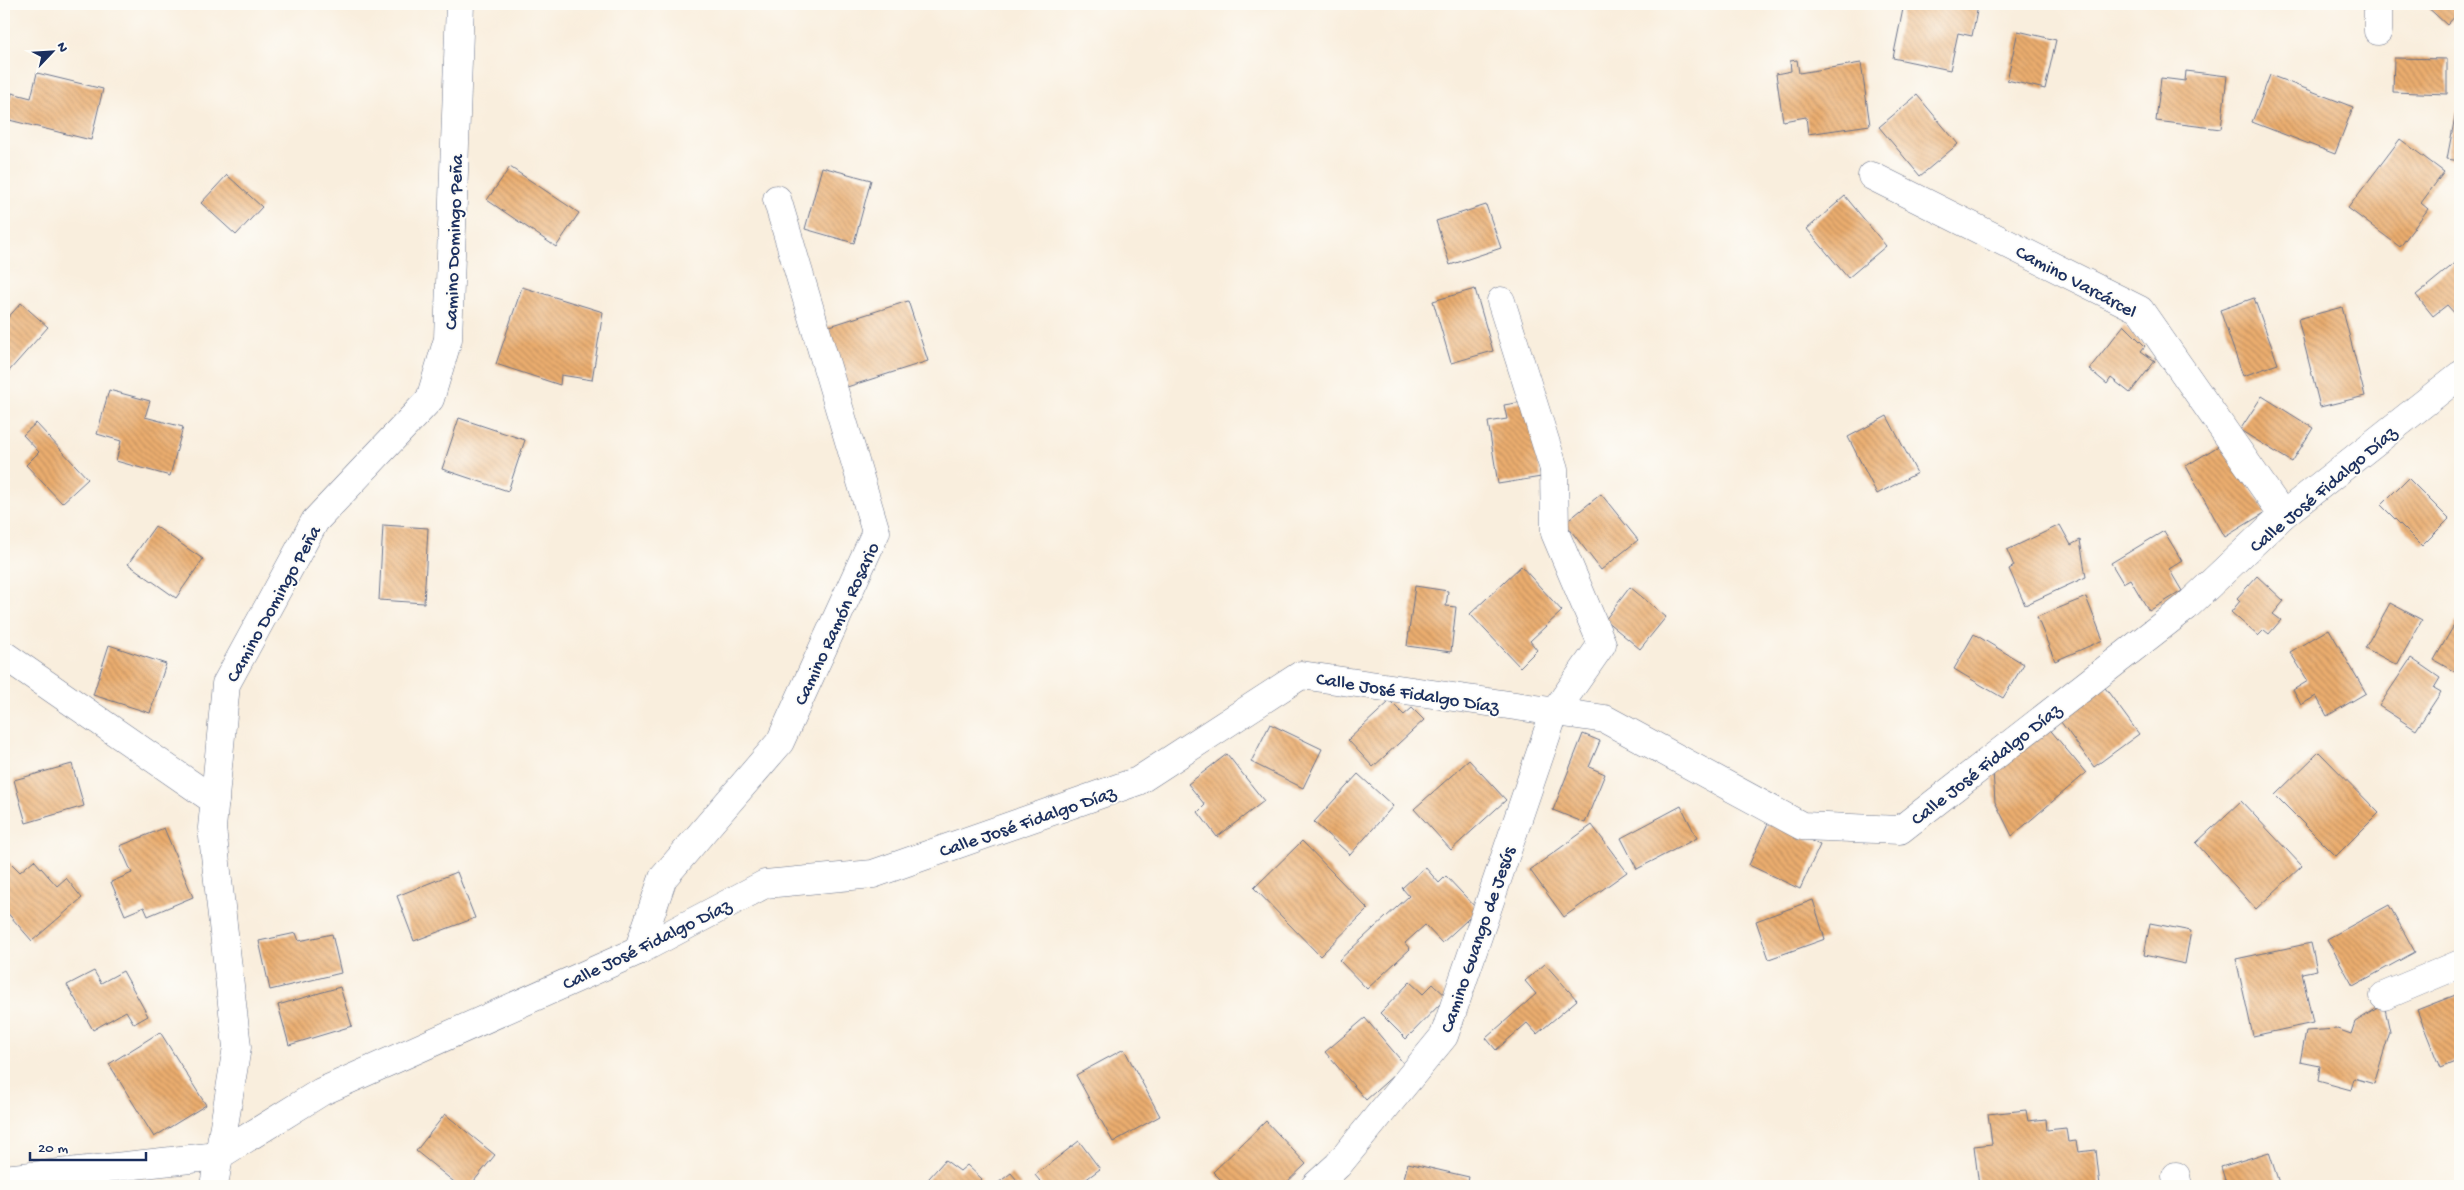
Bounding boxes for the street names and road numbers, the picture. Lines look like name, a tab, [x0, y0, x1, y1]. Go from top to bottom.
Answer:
street label: Camino Domingo Peña	[441, 152, 470, 330]
street label: Camino Varcárcel	[2011, 242, 2140, 325]
street label: Calle José Fidalgo Díaz	[2246, 422, 2403, 559]
street label: Camino Domingo Peña	[222, 521, 328, 687]
street label: Camino Ramón Rosario	[790, 539, 886, 710]
street label: Calle José Fidalgo Díaz	[1314, 669, 1501, 720]
street label: Calle José Fidalgo Díaz	[1907, 699, 2068, 832]
street label: Calle José Fidalgo Díaz	[937, 782, 1120, 864]
street label: Camino Guango de Jesús	[1437, 843, 1522, 1036]
street label: Calle José Fidalgo Díaz	[559, 895, 736, 997]

